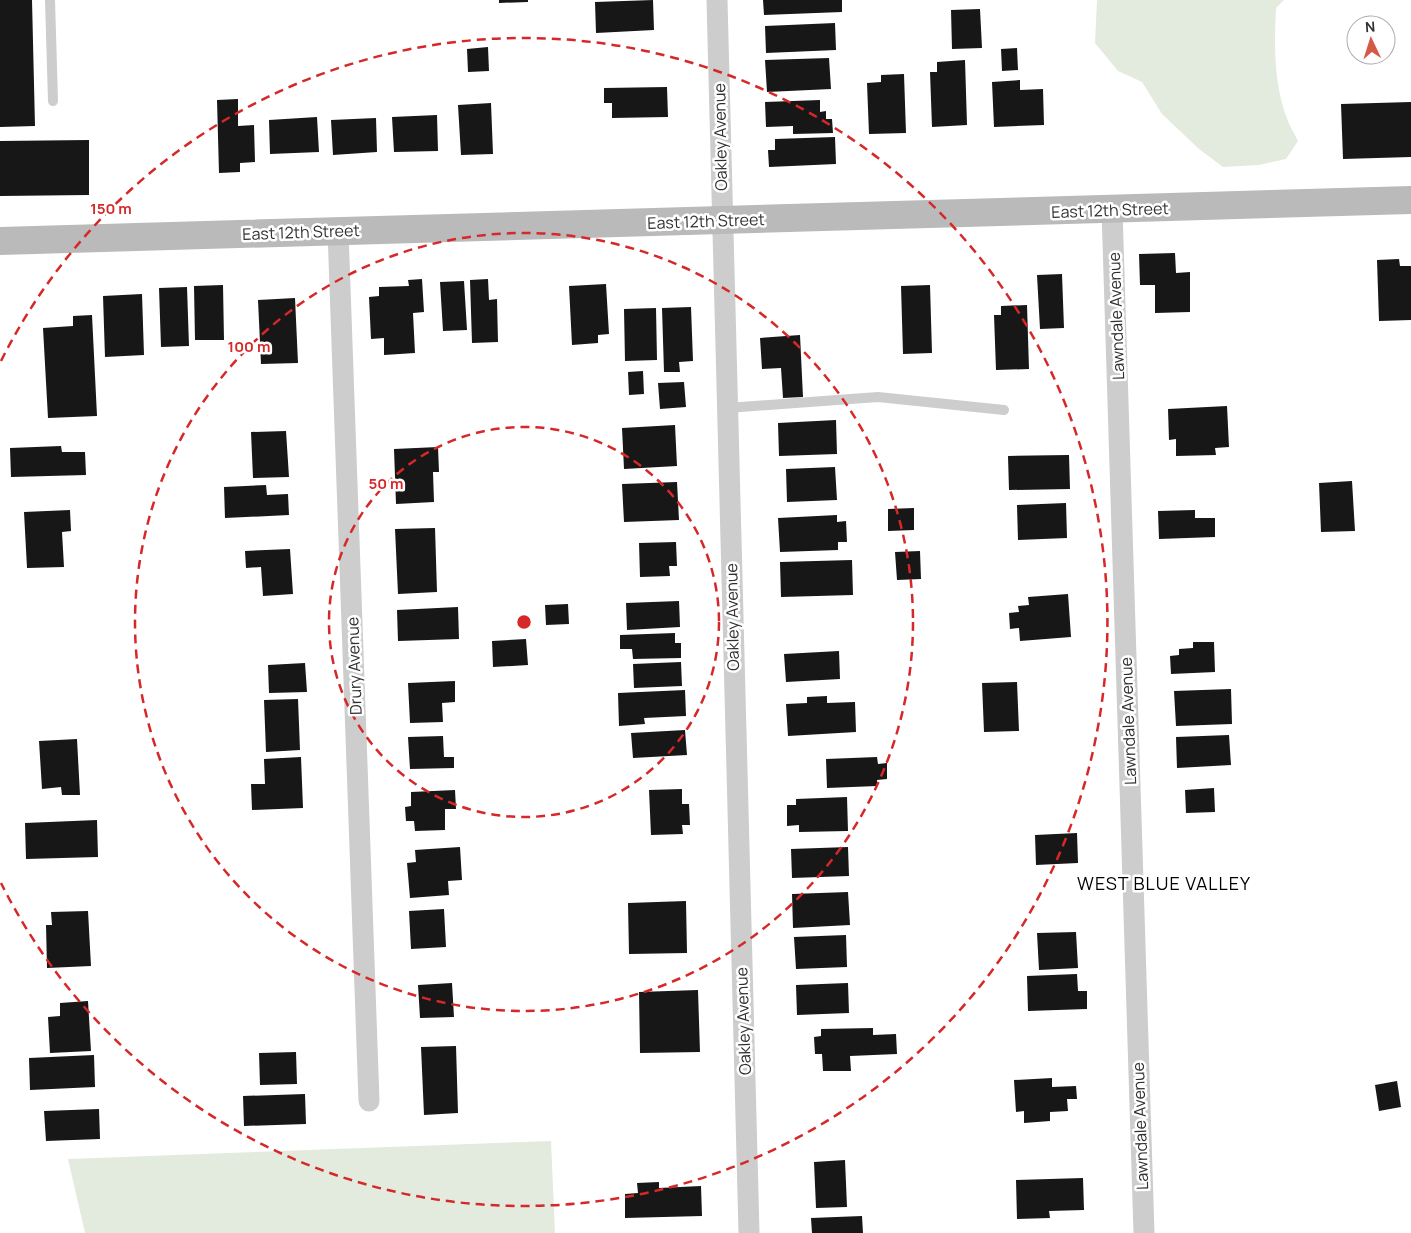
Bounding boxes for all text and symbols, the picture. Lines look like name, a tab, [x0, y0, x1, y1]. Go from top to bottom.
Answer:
north arrow	[1346, 15, 1396, 65]
text: N	[1364, 17, 1376, 36]
street label: Oakley Avenue	[708, 83, 732, 191]
street label: East 12th Street	[1051, 197, 1169, 223]
text: 150 m	[90, 198, 132, 219]
street label: East 12th Street	[647, 208, 765, 234]
street label: East 12th Street	[242, 219, 360, 245]
street label: Lawndale Avenue	[1103, 252, 1129, 380]
text: 100 m	[228, 336, 270, 357]
text: 50 m	[368, 473, 404, 494]
street label: Oakley Avenue	[720, 563, 744, 671]
centre of rings	[515, 613, 533, 631]
street label: Drury Avenue	[341, 617, 367, 715]
street label: Lawndale Avenue	[1115, 657, 1141, 785]
district label: WEST BLUE VALLEY	[1077, 871, 1251, 895]
street label: Oakley Avenue	[730, 967, 756, 1075]
street label: Lawndale Avenue	[1127, 1062, 1153, 1190]

